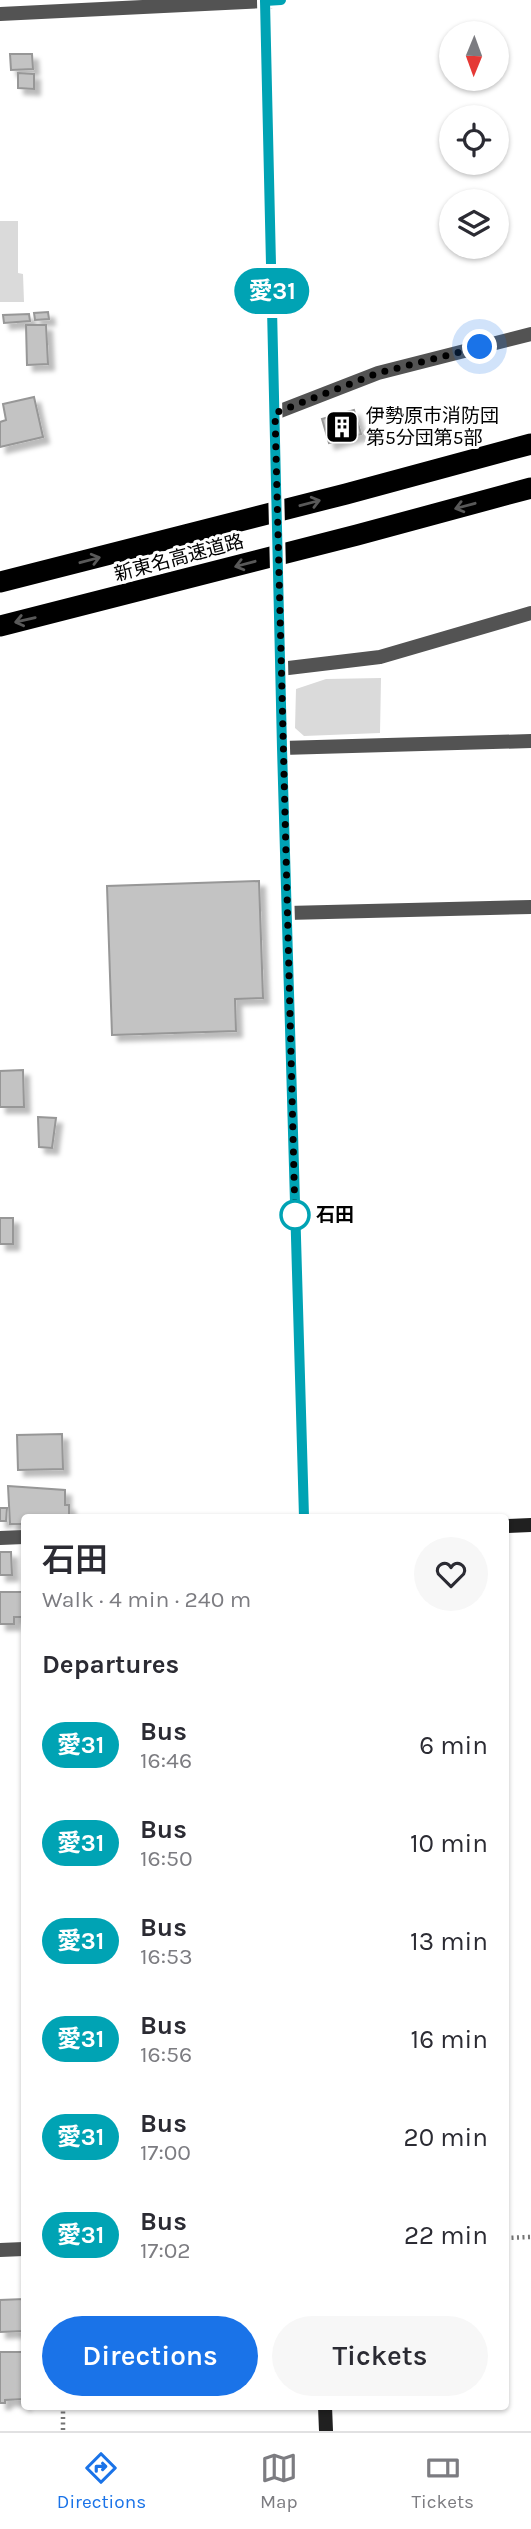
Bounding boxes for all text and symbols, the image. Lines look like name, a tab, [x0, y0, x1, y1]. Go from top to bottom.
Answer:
north arrow	[439, 21, 509, 91]
map controls	[439, 21, 509, 259]
button: locate	[439, 105, 509, 175]
button: layers	[439, 189, 509, 259]
line badge: 愛31	[232, 268, 312, 314]
text: 愛31	[248, 277, 296, 305]
your location	[462, 329, 497, 364]
place label: 伊勢原市消防団 第5分団第5部	[366, 405, 499, 449]
building icon: 伊勢原市消防団 第5分団第5部	[323, 408, 361, 446]
one-way arrow	[299, 496, 321, 509]
one-way arrow	[454, 500, 477, 513]
street label: 新東名高速道路	[112, 530, 246, 586]
one-way arrow	[78, 553, 101, 566]
one-way arrow	[234, 558, 257, 571]
one-way arrow	[14, 614, 37, 628]
marker: 石田	[280, 1200, 310, 1230]
place label: 石田	[316, 1204, 354, 1226]
button: heart	[414, 1537, 488, 1611]
text: 石田	[42, 1541, 108, 1579]
text: Walk · 4 min · 240 m	[42, 1586, 251, 1613]
text: Departures	[42, 1649, 179, 1680]
text: Bus	[140, 1716, 187, 1747]
text: 6 min	[419, 1730, 488, 1761]
text: 愛31	[57, 1731, 104, 1759]
text: 16:46	[140, 1747, 192, 1774]
text: Bus	[140, 1814, 187, 1845]
text: 10 min	[410, 1828, 488, 1859]
text: 愛31	[57, 1829, 104, 1857]
text: 16:50	[140, 1845, 193, 1872]
text: Bus	[140, 1912, 187, 1943]
text: 13 min	[410, 1926, 488, 1957]
text: 愛31	[57, 1927, 104, 1955]
text: 16:53	[140, 1943, 193, 1970]
text: Bus	[140, 2010, 187, 2041]
text: 16 min	[411, 2024, 488, 2055]
text: 愛31	[57, 2025, 104, 2053]
text: 16:56	[140, 2041, 192, 2068]
text: Bus	[140, 2108, 187, 2139]
text: 20 min	[404, 2122, 488, 2153]
text: 愛31	[57, 2123, 104, 2151]
text: 17:00	[140, 2139, 191, 2166]
text: Bus	[140, 2206, 187, 2237]
text: 22 min	[404, 2220, 488, 2251]
text: 愛31	[57, 2221, 104, 2249]
text: 17:02	[140, 2237, 191, 2264]
button: Directions	[42, 2316, 258, 2396]
button: Tickets	[272, 2316, 488, 2396]
tab: Directions	[57, 2449, 146, 2513]
tab: Map	[260, 2449, 298, 2513]
tab: Tickets	[412, 2449, 474, 2513]

